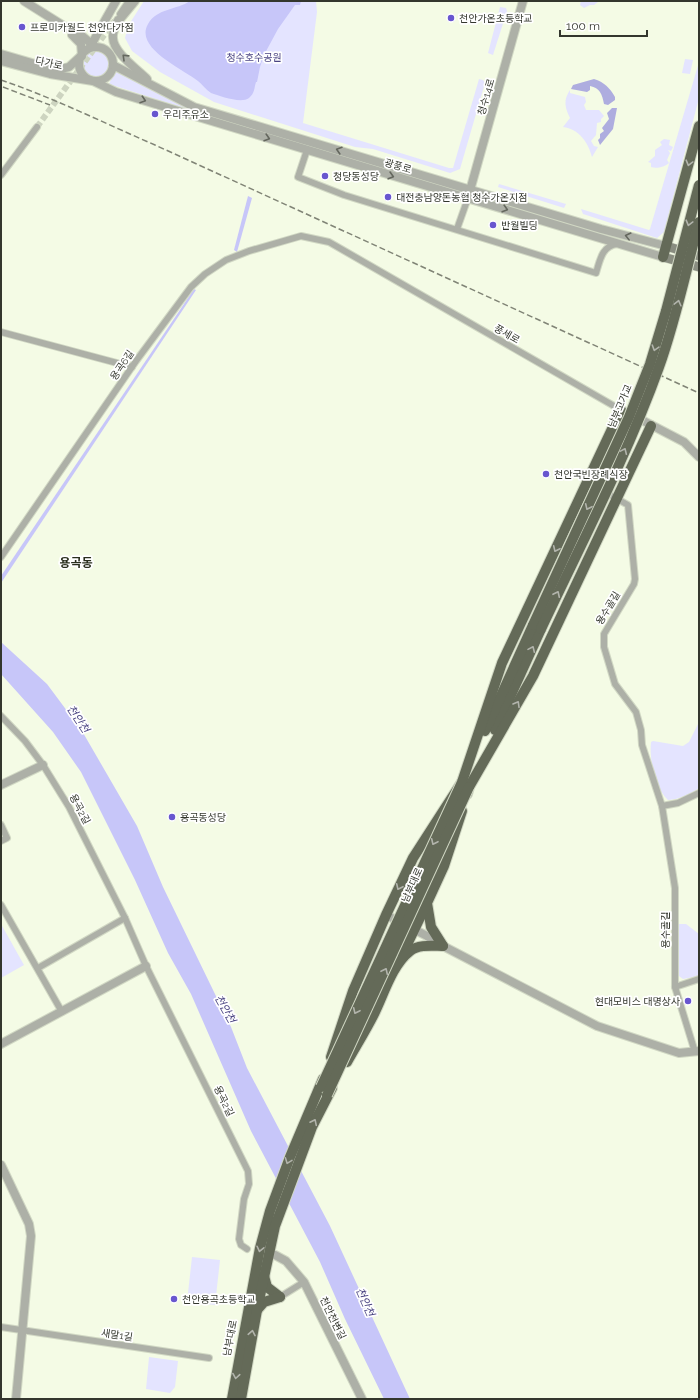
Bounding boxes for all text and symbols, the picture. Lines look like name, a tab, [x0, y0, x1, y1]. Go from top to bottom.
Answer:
scale bar	[560, 12, 647, 38]
marker: 천안가온초등학교	[446, 13, 456, 23]
place label: 천안가온초등학교	[459, 13, 533, 24]
text: 100 m	[566, 19, 600, 33]
marker: 프로미카월드 천안다가점	[17, 22, 27, 32]
place label: 프로미카월드 천안다가점	[30, 22, 134, 33]
park label: 청수호수공원	[226, 52, 282, 63]
street label: 다가로	[34, 55, 64, 71]
one-way arrow	[122, 55, 130, 62]
street label: 청수14로	[476, 78, 496, 116]
one-way arrow	[139, 95, 146, 104]
marker: 우리주유소	[150, 109, 160, 119]
place label: 우리주유소	[163, 109, 209, 120]
one-way arrow	[263, 133, 270, 142]
one-way arrow	[336, 146, 343, 155]
street label: 광풍로	[383, 157, 413, 175]
one-way arrow	[685, 160, 694, 167]
marker: 청당동성당	[320, 171, 330, 181]
place label: 청당동성당	[333, 171, 379, 182]
one-way arrow	[388, 171, 395, 180]
marker: 대전충남양돈농협 청수가온지점	[383, 192, 393, 202]
place label: 대전충남양돈농협 청수가온지점	[396, 192, 527, 203]
one-way arrow	[502, 204, 509, 213]
one-way arrow	[685, 219, 694, 226]
marker: 반월빌딩	[488, 220, 498, 230]
place label: 반월빌딩	[501, 220, 538, 231]
one-way arrow	[625, 232, 632, 241]
one-way arrow	[673, 299, 682, 306]
street label: 풍세로	[492, 322, 522, 346]
one-way arrow	[651, 345, 660, 352]
street label: 용곡6길	[108, 348, 136, 382]
street label: 남부고가교	[606, 383, 634, 429]
one-way arrow	[619, 447, 627, 455]
marker: 천안국빈장례식장	[541, 469, 551, 479]
place label: 천안국빈장례식장	[554, 469, 628, 480]
one-way arrow	[585, 502, 593, 510]
one-way arrow	[553, 544, 561, 552]
district label: 용곡동	[59, 556, 93, 570]
street label: 용수골길	[594, 589, 622, 627]
one-way arrow	[552, 591, 560, 598]
one-way arrow	[527, 646, 535, 653]
one-way arrow	[512, 701, 519, 708]
water label: 천안천	[64, 703, 93, 737]
street label: 용곡2길	[67, 792, 93, 826]
marker: 용곡동성당	[167, 812, 177, 822]
place label: 용곡동성당	[180, 812, 226, 823]
one-way arrow	[430, 839, 438, 846]
street label: 남부대로	[399, 866, 425, 904]
one-way arrow	[396, 883, 404, 891]
street label: 용수골길	[660, 912, 671, 948]
one-way arrow	[380, 968, 388, 975]
water label: 천안천	[212, 993, 239, 1027]
place label: 현대모비스 대명상사	[595, 996, 681, 1007]
marker: 현대모비스 대명상사	[683, 996, 693, 1006]
one-way arrow	[353, 1007, 361, 1015]
street label: 용곡2길	[212, 1084, 236, 1118]
one-way arrow	[309, 1119, 317, 1126]
one-way arrow	[285, 1158, 293, 1165]
one-way arrow	[256, 1245, 264, 1252]
water label: 천안천	[353, 1285, 378, 1320]
marker: 천안용곡초등학교	[169, 1294, 179, 1304]
place label: 천안용곡초등학교	[182, 1294, 256, 1305]
street label: 천안천변길	[318, 1295, 348, 1341]
street label: 남부대로	[221, 1319, 239, 1357]
street label: 새말1길	[100, 1327, 134, 1343]
one-way arrow	[248, 1330, 256, 1336]
one-way arrow	[232, 1373, 241, 1379]

